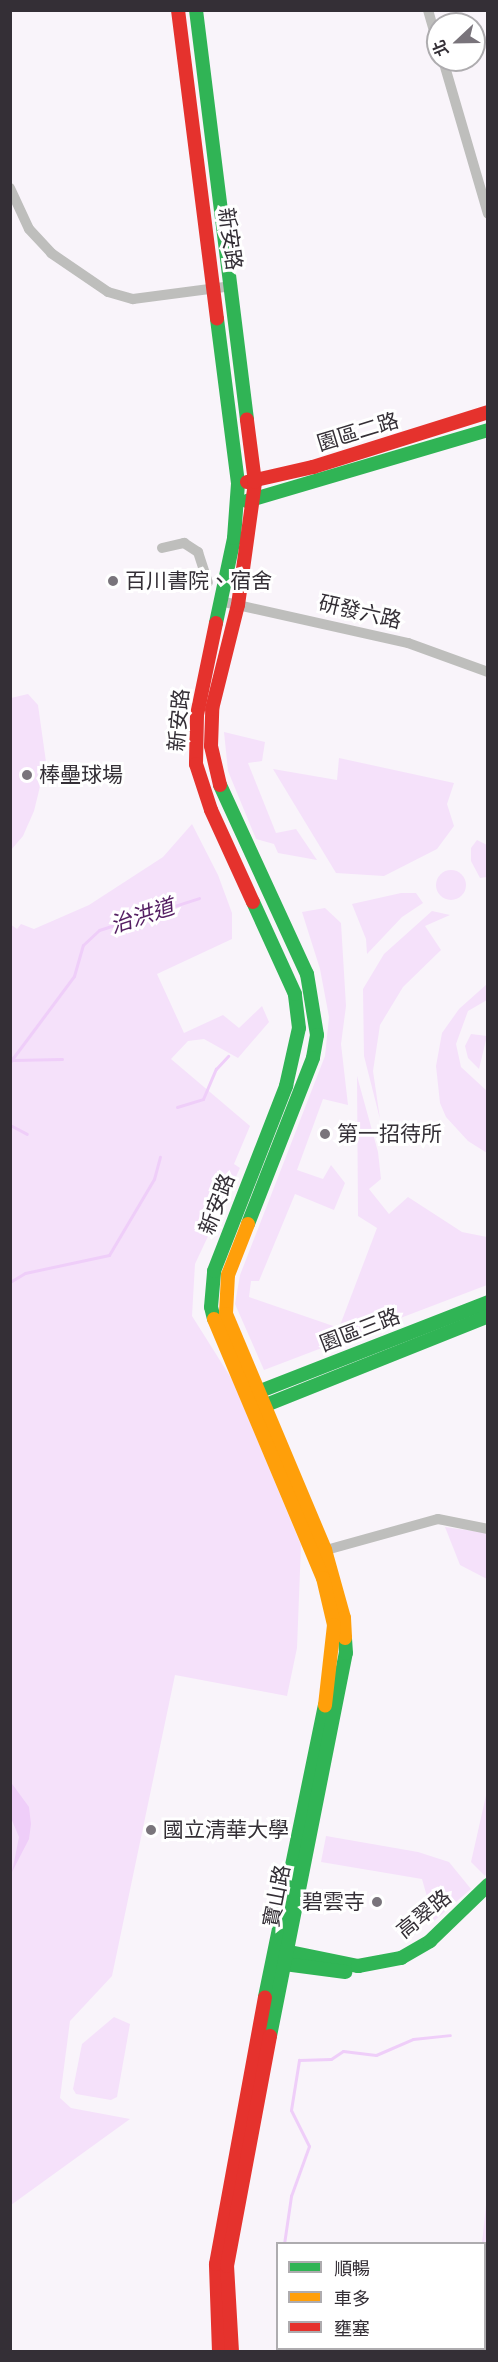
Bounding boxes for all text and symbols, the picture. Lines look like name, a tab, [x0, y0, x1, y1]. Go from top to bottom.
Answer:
north arrow	[426, 12, 486, 72]
text: 北	[429, 37, 453, 59]
street label: 新安路	[213, 206, 247, 272]
street label: 園區二路	[314, 408, 402, 456]
place label: 百川書院、宿舍	[125, 568, 272, 594]
marker: 百川書院、宿舍	[106, 574, 120, 588]
street label: 研發六路	[316, 590, 404, 634]
street label: 新安路	[164, 688, 194, 752]
place label: 棒壘球場	[39, 762, 123, 788]
marker: 棒壘球場	[20, 768, 34, 782]
water label: 治洪道	[107, 893, 177, 939]
place label: 第一招待所	[337, 1121, 442, 1147]
marker: 第一招待所	[318, 1127, 332, 1141]
street label: 新安路	[194, 1170, 240, 1238]
street label: 園區三路	[316, 1303, 404, 1357]
place label: 國立清華大學	[163, 1817, 289, 1843]
marker: 國立清華大學	[144, 1823, 158, 1837]
street label: 寶山路	[259, 1863, 295, 1929]
street label: 高翠路	[392, 1884, 456, 1944]
place label: 碧雲寺	[302, 1889, 365, 1915]
marker: 碧雲寺	[370, 1895, 384, 1909]
legend	[276, 2242, 486, 2350]
text: 順暢	[334, 2258, 370, 2280]
text: 車多	[334, 2288, 370, 2310]
text: 壅塞	[334, 2318, 370, 2340]

